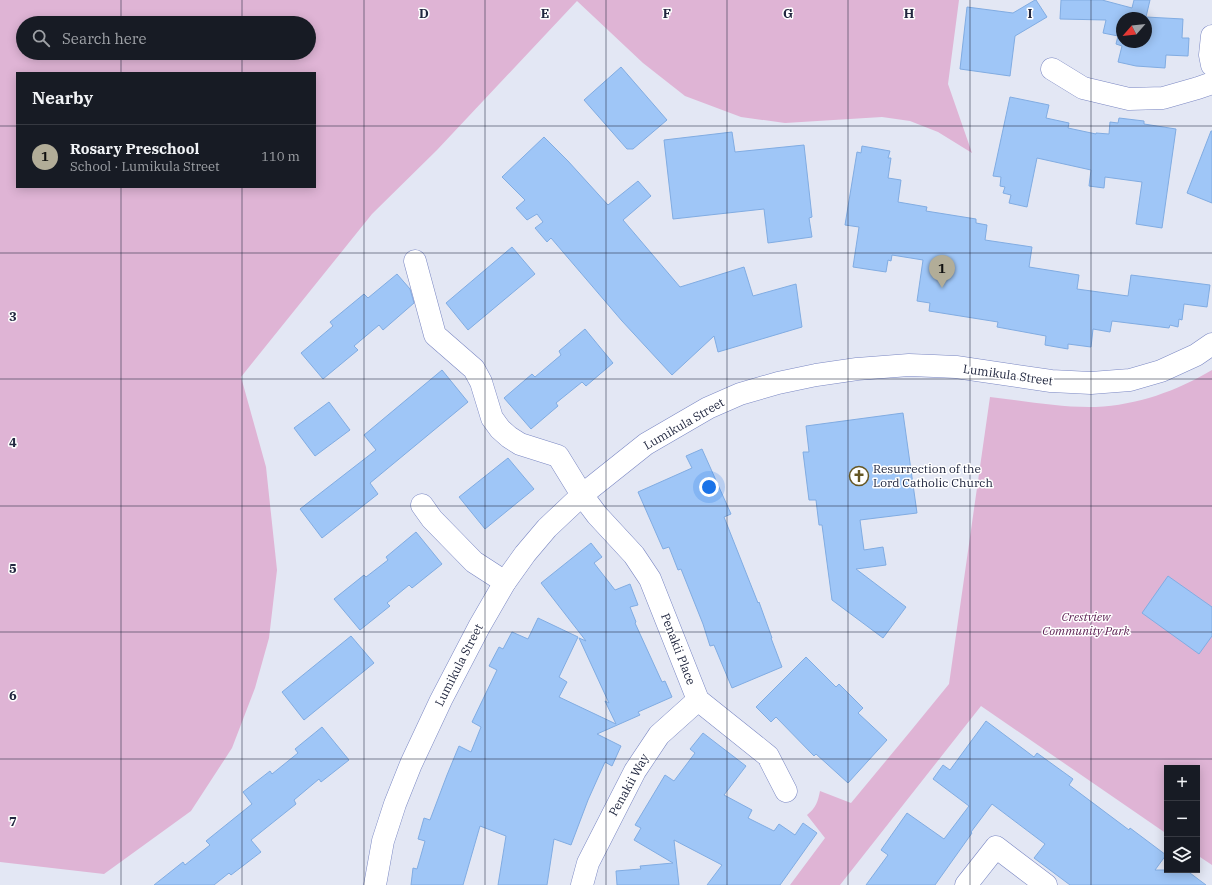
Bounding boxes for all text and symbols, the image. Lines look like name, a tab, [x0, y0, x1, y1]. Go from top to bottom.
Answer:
text: D	[419, 5, 429, 22]
text: E	[541, 5, 549, 22]
text: F	[663, 5, 671, 22]
text: G	[783, 5, 793, 22]
text: H	[904, 5, 915, 22]
text: I	[1028, 5, 1033, 22]
north arrow	[1116, 12, 1152, 48]
search box	[16, 16, 316, 60]
icon: search	[30, 27, 52, 49]
text: Search here	[62, 29, 147, 48]
text: Nearby	[32, 87, 93, 109]
text: Rosary Preschool	[70, 139, 199, 158]
text: 1	[41, 148, 49, 165]
text: 110 m	[261, 148, 300, 165]
text: School · Lumikula Street	[70, 158, 220, 175]
pin: 1	[929, 255, 955, 288]
text: 3	[9, 308, 17, 325]
street label: Lumikula Street	[962, 361, 1054, 388]
street label: Lumikula Street	[641, 394, 727, 453]
text: 4	[9, 434, 17, 451]
place label: Resurrection of the Lord Catholic Church	[873, 461, 993, 490]
church icon: Resurrection of the Lord Catholic Church	[848, 465, 870, 487]
your location	[699, 477, 719, 497]
text: 5	[9, 560, 17, 577]
park label: Crestview Community Park	[1042, 609, 1130, 638]
street label: Penakii Place	[658, 611, 699, 687]
street label: Lumikula Street	[431, 621, 486, 709]
text: 6	[9, 687, 17, 704]
street label: Penakii Way	[605, 750, 652, 819]
map controls	[1164, 765, 1200, 873]
button: +	[1164, 765, 1200, 801]
button: −	[1164, 801, 1200, 837]
text: 7	[9, 813, 17, 830]
button: layers	[1164, 837, 1200, 873]

